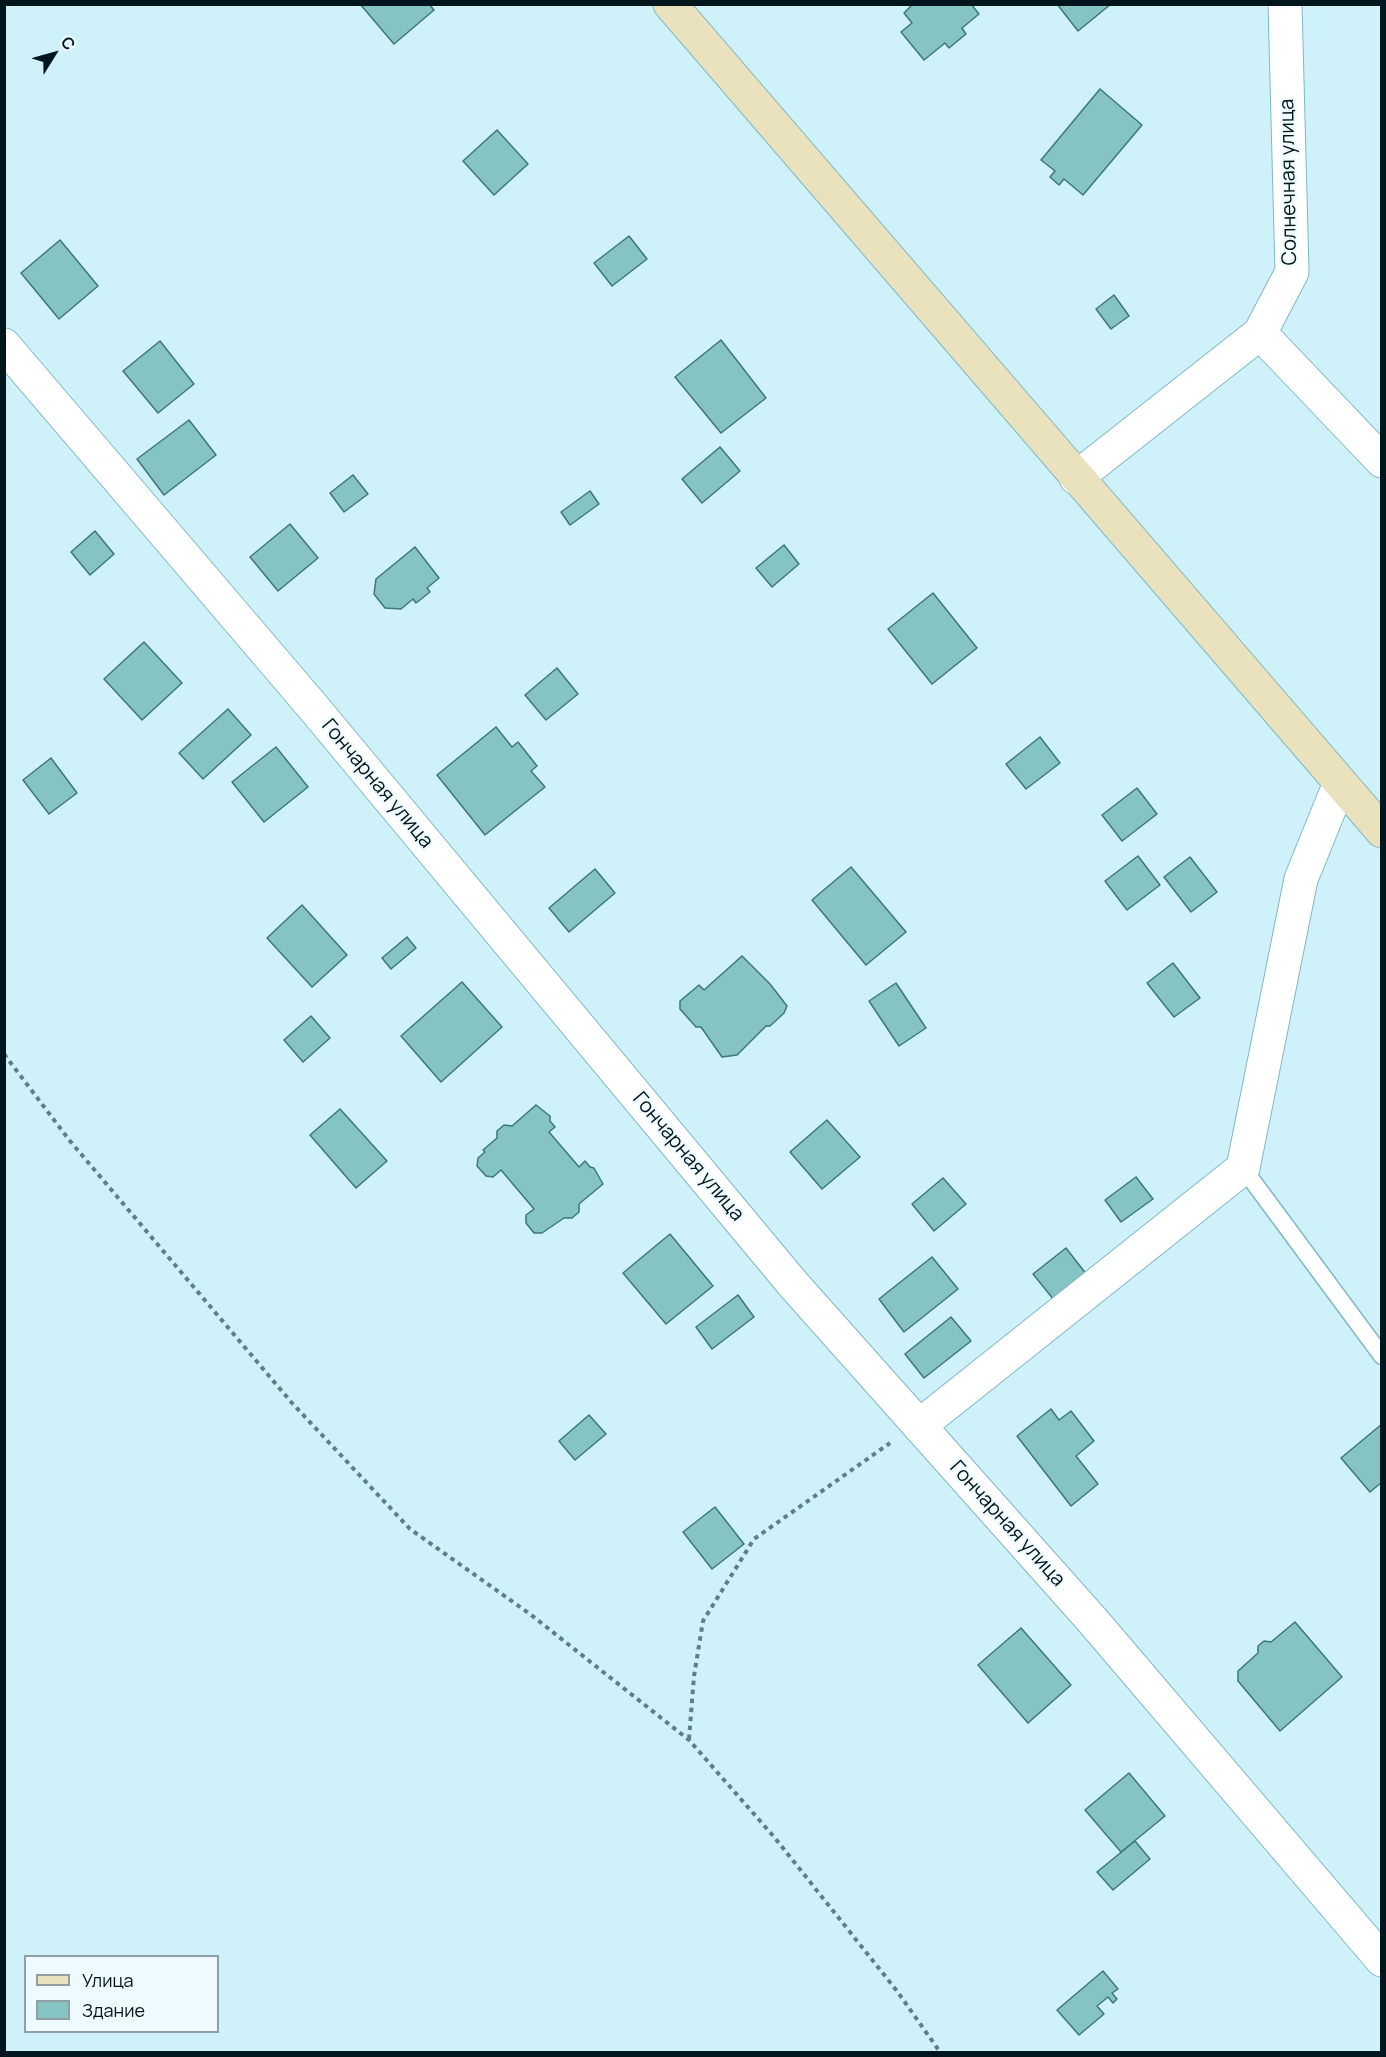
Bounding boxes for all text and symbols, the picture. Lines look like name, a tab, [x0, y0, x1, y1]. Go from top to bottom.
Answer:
north arrow	[24, 24, 84, 84]
text: С	[56, 32, 81, 55]
street label: Солнечная улица	[1276, 99, 1302, 265]
street label: Гончарная улица	[316, 715, 438, 853]
street label: Гончарная улица	[627, 1088, 749, 1226]
street label: Гончарная улица	[944, 1456, 1070, 1592]
legend	[24, 1955, 219, 2033]
text: Улица	[82, 1968, 134, 1992]
text: Здание	[82, 1998, 145, 2022]

